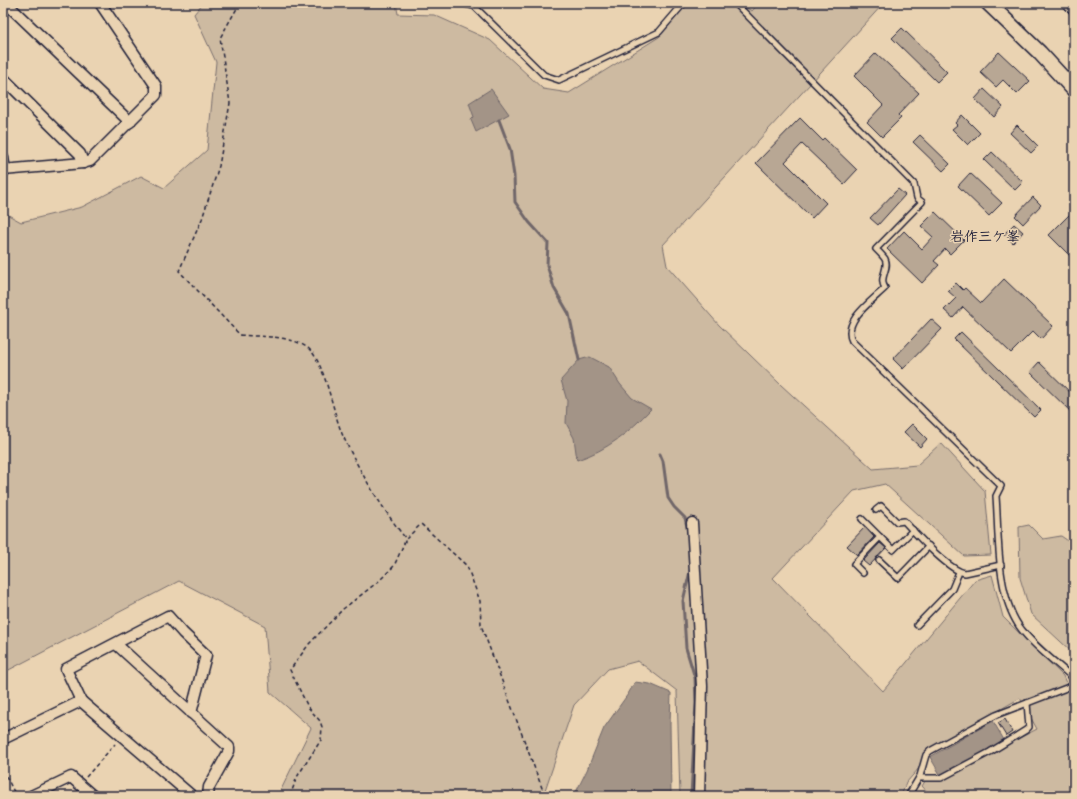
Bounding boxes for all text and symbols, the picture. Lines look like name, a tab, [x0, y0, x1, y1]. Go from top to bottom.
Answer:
district label: 岩作三ケ峯	[950, 228, 1020, 245]

